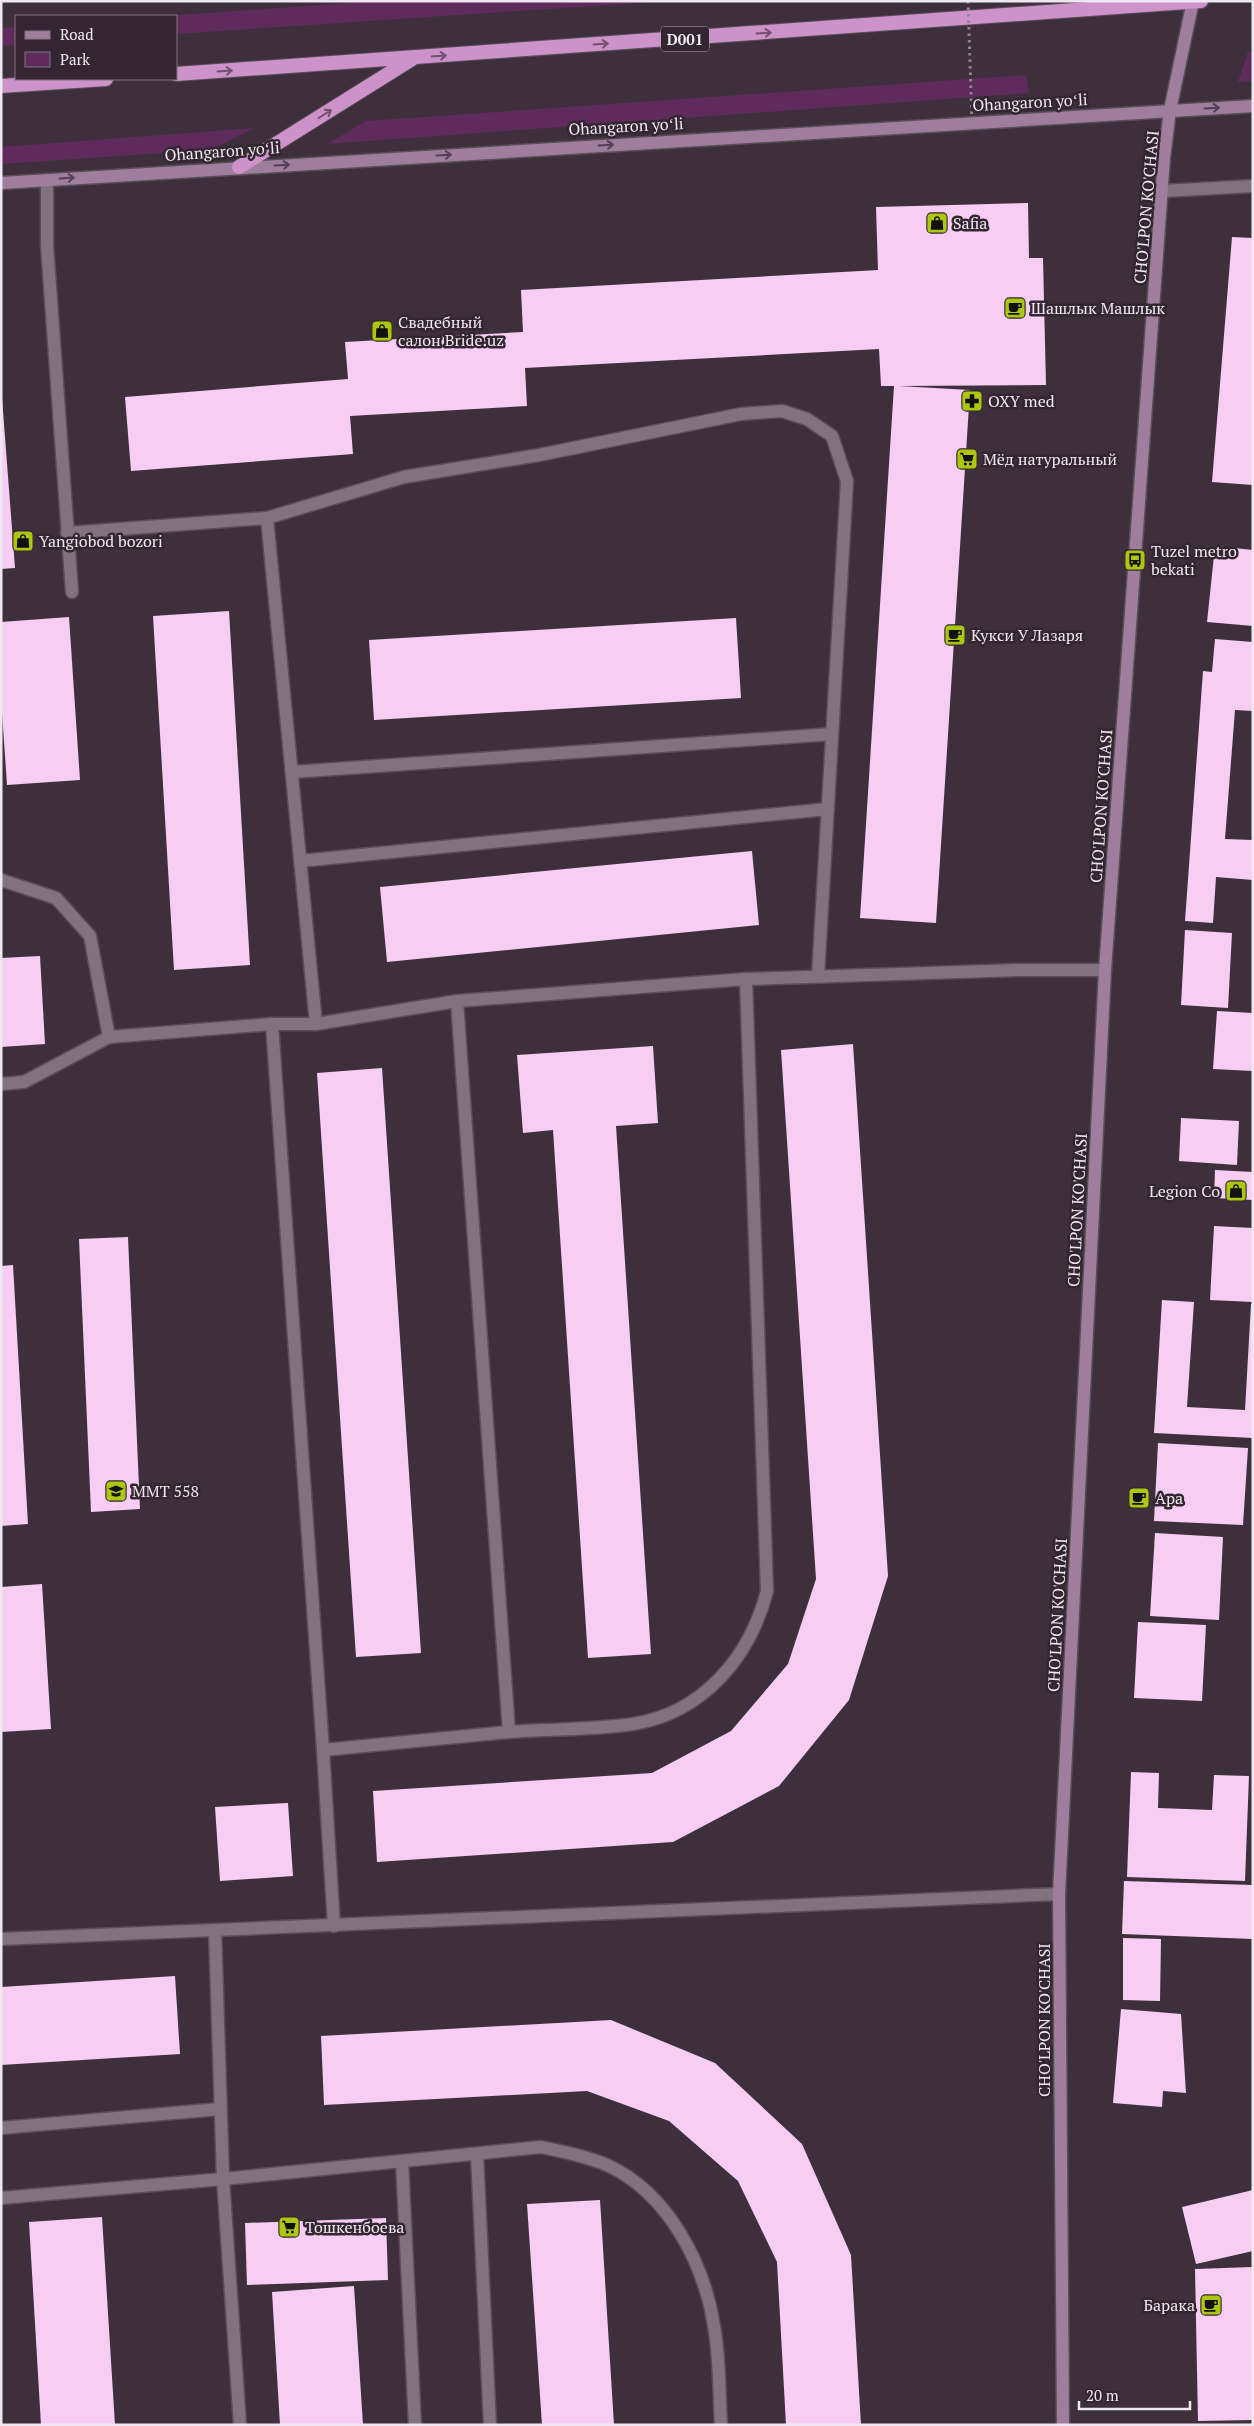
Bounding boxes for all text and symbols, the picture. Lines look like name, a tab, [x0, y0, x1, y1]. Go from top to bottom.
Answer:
legend	[15, 15, 178, 80]
text: Road	[60, 24, 93, 44]
road number: D001	[661, 26, 709, 52]
one-way arrow	[755, 28, 771, 38]
one-way arrow	[593, 40, 609, 49]
text: Park	[60, 49, 90, 69]
one-way arrow	[431, 51, 447, 61]
one-way arrow	[217, 66, 233, 75]
street label: Ohangaron yoʻli	[972, 88, 1088, 116]
one-way arrow	[1203, 103, 1219, 113]
one-way arrow	[317, 108, 331, 118]
street label: Ohangaron yoʻli	[568, 112, 684, 140]
street label: CHO'LPON KO'CHASI	[1128, 129, 1164, 285]
street label: Ohangaron yoʻli	[164, 136, 280, 166]
one-way arrow	[598, 141, 614, 150]
one-way arrow	[436, 150, 452, 159]
one-way arrow	[274, 160, 290, 169]
one-way arrow	[59, 174, 75, 183]
shop icon: Safia	[925, 211, 949, 235]
place label: Safia	[953, 212, 987, 234]
cafe icon: Шашлык Машлык	[1003, 296, 1027, 320]
place label: Шашлык Машлык	[1031, 297, 1165, 319]
place label: Свадебный салон Bride.uz	[398, 311, 504, 351]
shop icon: Свадебный салон Bride.uz	[370, 319, 394, 343]
pharmacy icon: OXY med	[960, 389, 984, 413]
place label: OXY med	[988, 390, 1055, 412]
supermarket icon: Мёд натуральный	[955, 447, 979, 471]
place label: Мёд натуральный	[983, 448, 1117, 470]
shop icon: Yangiobod bozori	[11, 529, 35, 553]
place label: Yangiobod bozori	[39, 530, 163, 552]
place label: Tuzel metro bekati	[1151, 540, 1237, 580]
bus stop icon: Tuzel metro bekati	[1123, 548, 1147, 572]
cafe icon: Кукси У Лазаря	[943, 623, 967, 647]
place label: Кукси У Лазаря	[971, 624, 1083, 646]
street label: CHO'LPON KO'CHASI	[1085, 728, 1117, 884]
street label: CHO'LPON KO'CHASI	[1062, 1133, 1092, 1287]
shop icon: Legion Co	[1224, 1179, 1248, 1203]
place label: Legion Co	[1149, 1180, 1220, 1202]
school or university icon: MMT 558	[104, 1479, 128, 1503]
place label: MMT 558	[132, 1480, 199, 1502]
cafe icon: Ара	[1127, 1486, 1151, 1510]
place label: Ара	[1155, 1487, 1183, 1509]
street label: CHO'LPON KO'CHASI	[1042, 1538, 1072, 1692]
street label: CHO'LPON KO'CHASI	[1033, 1943, 1055, 2097]
supermarket icon: Тошкенбоева	[277, 2215, 301, 2239]
place label: Тошкенбоева	[305, 2216, 404, 2238]
cafe icon: Барака	[1199, 2293, 1223, 2317]
place label: Барака	[1143, 2294, 1195, 2316]
scale bar	[1079, 2378, 1190, 2410]
text: 20 m	[1086, 2385, 1119, 2405]

